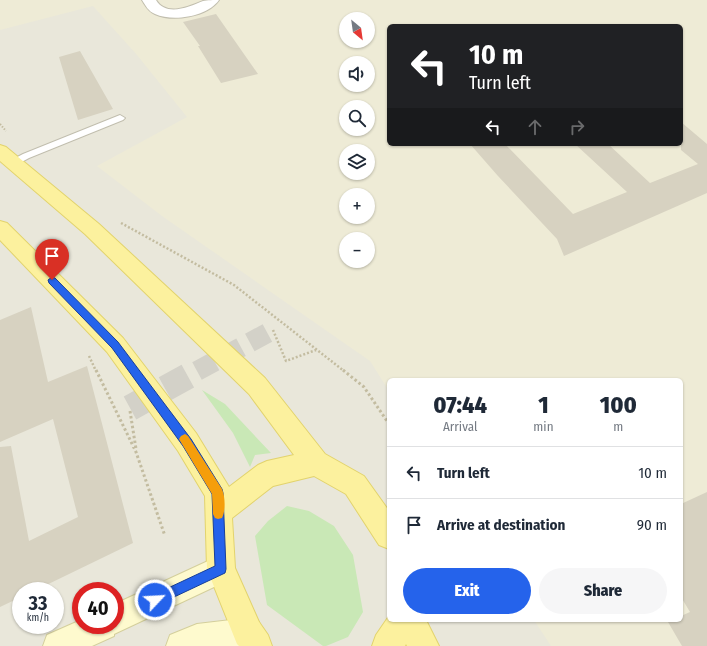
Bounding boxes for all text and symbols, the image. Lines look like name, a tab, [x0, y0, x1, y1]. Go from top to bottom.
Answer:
north arrow	[339, 12, 375, 48]
map controls	[339, 12, 375, 268]
text: 10 m	[469, 38, 523, 71]
icon: left	[403, 40, 455, 92]
button: sound	[339, 56, 375, 92]
text: Turn left	[469, 72, 531, 94]
button: search	[339, 100, 375, 136]
icon: left	[482, 116, 504, 138]
icon: ahead	[524, 116, 546, 138]
icon: right	[566, 116, 588, 138]
button: layers	[339, 144, 375, 180]
button: +	[339, 188, 375, 224]
button: −	[339, 232, 375, 268]
pin	[35, 239, 69, 280]
icon: arrive	[41, 245, 63, 267]
text: 07:44	[433, 391, 487, 419]
text: 1	[538, 391, 549, 419]
text: 100	[600, 391, 637, 419]
text: Arrival	[443, 419, 477, 434]
text: min	[533, 419, 553, 434]
text: m	[613, 419, 623, 434]
icon: left	[403, 462, 425, 484]
text: Turn left	[437, 464, 490, 482]
text: 10 m	[638, 464, 667, 482]
icon: arrive	[403, 514, 425, 536]
text: Arrive at destination	[437, 516, 565, 534]
text: 90 m	[637, 516, 667, 534]
button: Exit	[403, 568, 531, 614]
button: Share	[539, 568, 667, 614]
position arrow	[134, 579, 176, 621]
speed limit sign: 40	[72, 582, 124, 634]
text: 33	[29, 591, 47, 615]
text: km/h	[27, 612, 49, 624]

